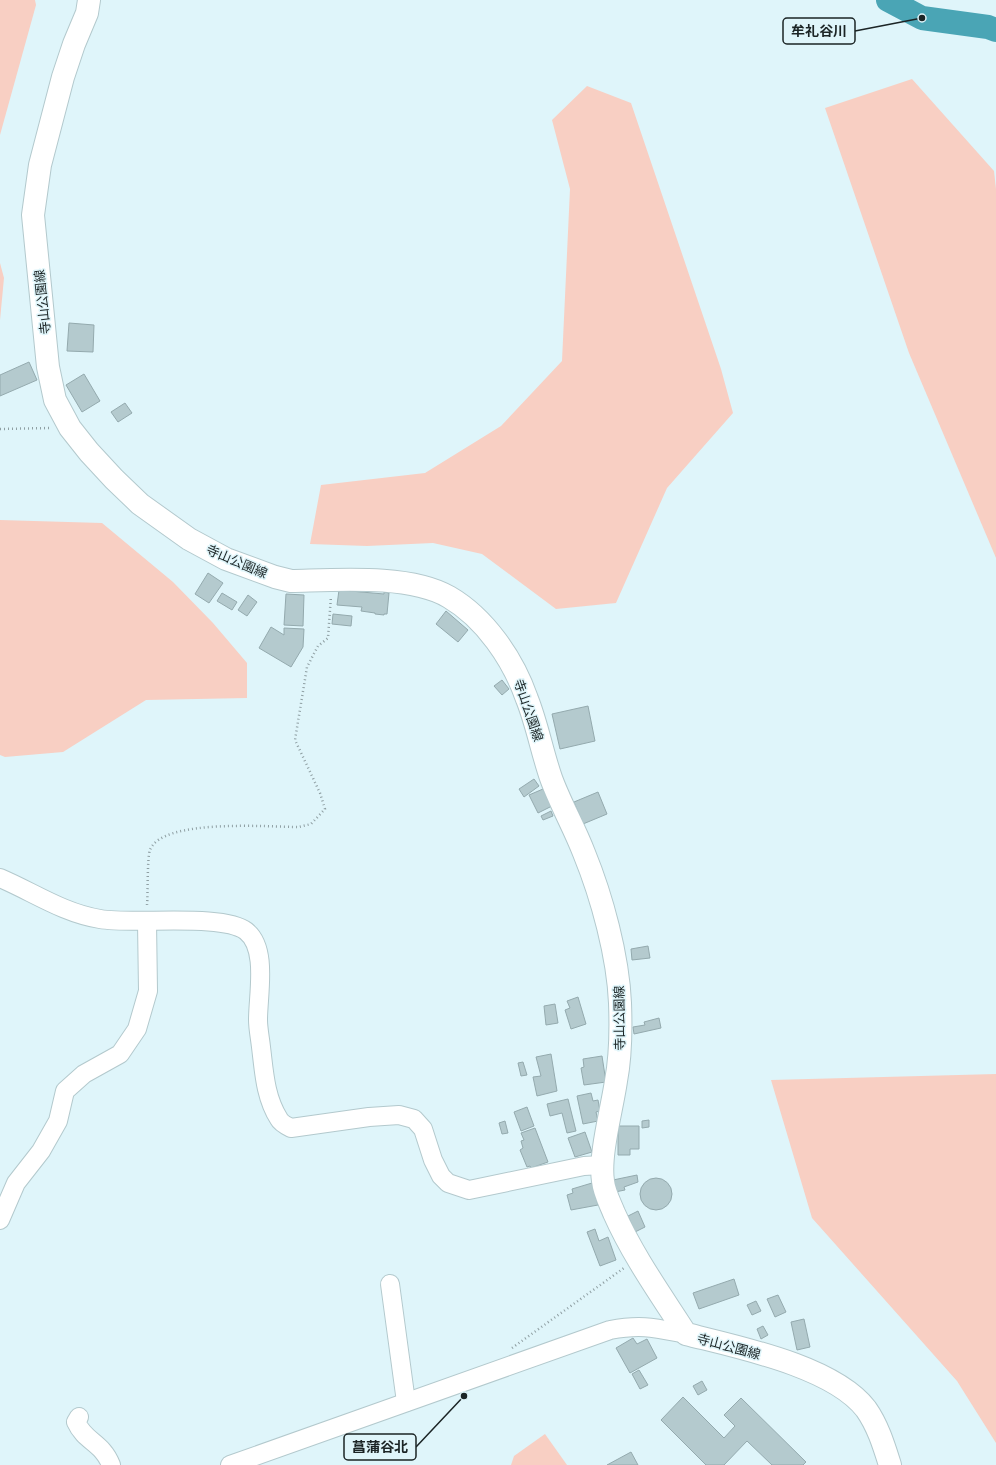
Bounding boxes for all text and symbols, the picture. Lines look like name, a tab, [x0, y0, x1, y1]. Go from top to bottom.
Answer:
callout: 牟礼谷川	[783, 18, 855, 44]
text: 牟礼谷川	[791, 22, 847, 39]
street label: 寺山公園線	[31, 269, 53, 335]
street label: 寺山公園線	[204, 541, 270, 581]
street label: 寺山公園線	[511, 677, 547, 743]
street label: 寺山公園線	[610, 985, 628, 1051]
street label: 寺山公園線	[696, 1330, 762, 1362]
callout: 菖蒲谷北	[344, 1434, 416, 1460]
text: 菖蒲谷北	[352, 1438, 408, 1455]

